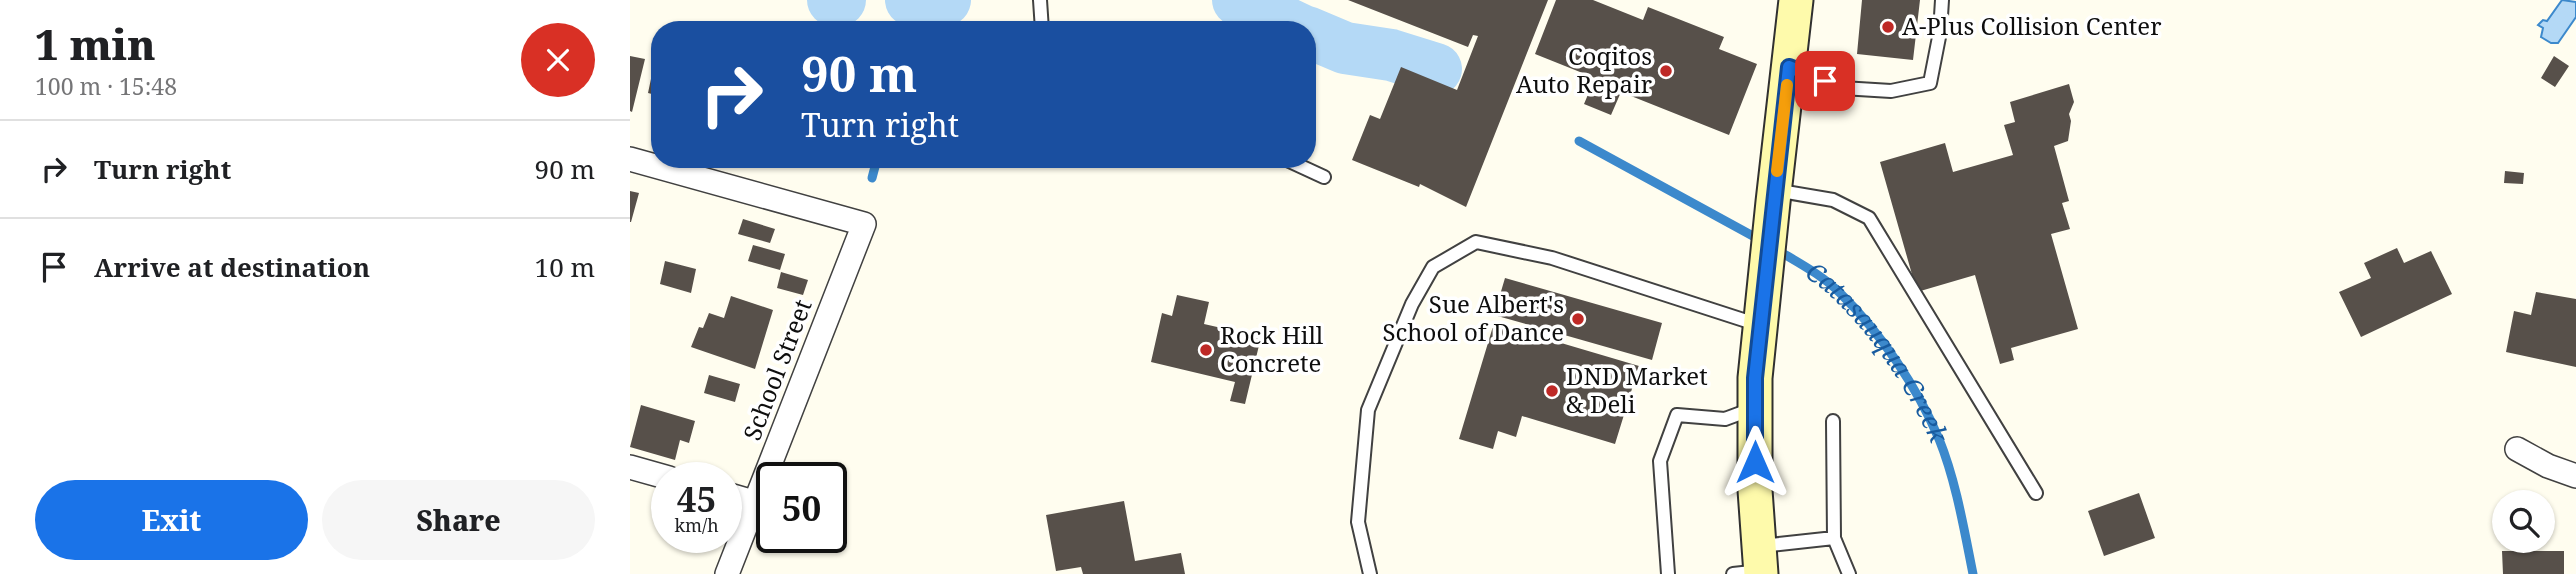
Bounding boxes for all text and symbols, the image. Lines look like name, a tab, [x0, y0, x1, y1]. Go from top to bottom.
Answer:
place label: A-Plus Collision Center	[1902, 9, 2161, 42]
text: 1 min	[35, 15, 156, 72]
marker: A-Plus Collision Center	[1880, 19, 1896, 35]
button: close	[521, 23, 595, 97]
place label: Coqitos Auto Repair	[1516, 39, 1652, 100]
text: 90 m	[801, 40, 917, 106]
icon: right	[686, 49, 777, 140]
pin	[1795, 51, 1855, 111]
icon: arrive	[1806, 62, 1844, 100]
marker: Coqitos Auto Repair	[1658, 63, 1674, 79]
text: 100 m · 15:48	[35, 70, 177, 102]
text: Turn right	[801, 103, 959, 146]
icon: right	[35, 150, 73, 188]
text: Turn right	[94, 151, 231, 187]
text: 90 m	[535, 151, 595, 187]
icon: arrive	[35, 248, 73, 286]
text: Arrive at destination	[94, 249, 370, 285]
text: 10 m	[535, 249, 595, 285]
water label: Catasauqua Creek	[1799, 253, 1958, 449]
place label: Sue Albert's School of Dance	[1382, 287, 1564, 348]
street label: School Street	[735, 294, 819, 445]
marker: Sue Albert's School of Dance	[1570, 311, 1586, 327]
place label: Rock Hill Concrete	[1220, 318, 1324, 379]
marker: Rock Hill Concrete	[1198, 342, 1214, 358]
place label: DND Market & Deli	[1566, 359, 1708, 420]
marker: DND Market & Deli	[1544, 383, 1560, 399]
position arrow	[1718, 425, 1792, 499]
speed limit sign: 50	[756, 462, 847, 553]
text: 45	[677, 475, 716, 522]
button: Exit	[35, 480, 308, 560]
button: Share	[322, 480, 595, 560]
map controls	[2492, 490, 2555, 553]
button: search	[2492, 490, 2555, 553]
text: km/h	[674, 513, 719, 537]

